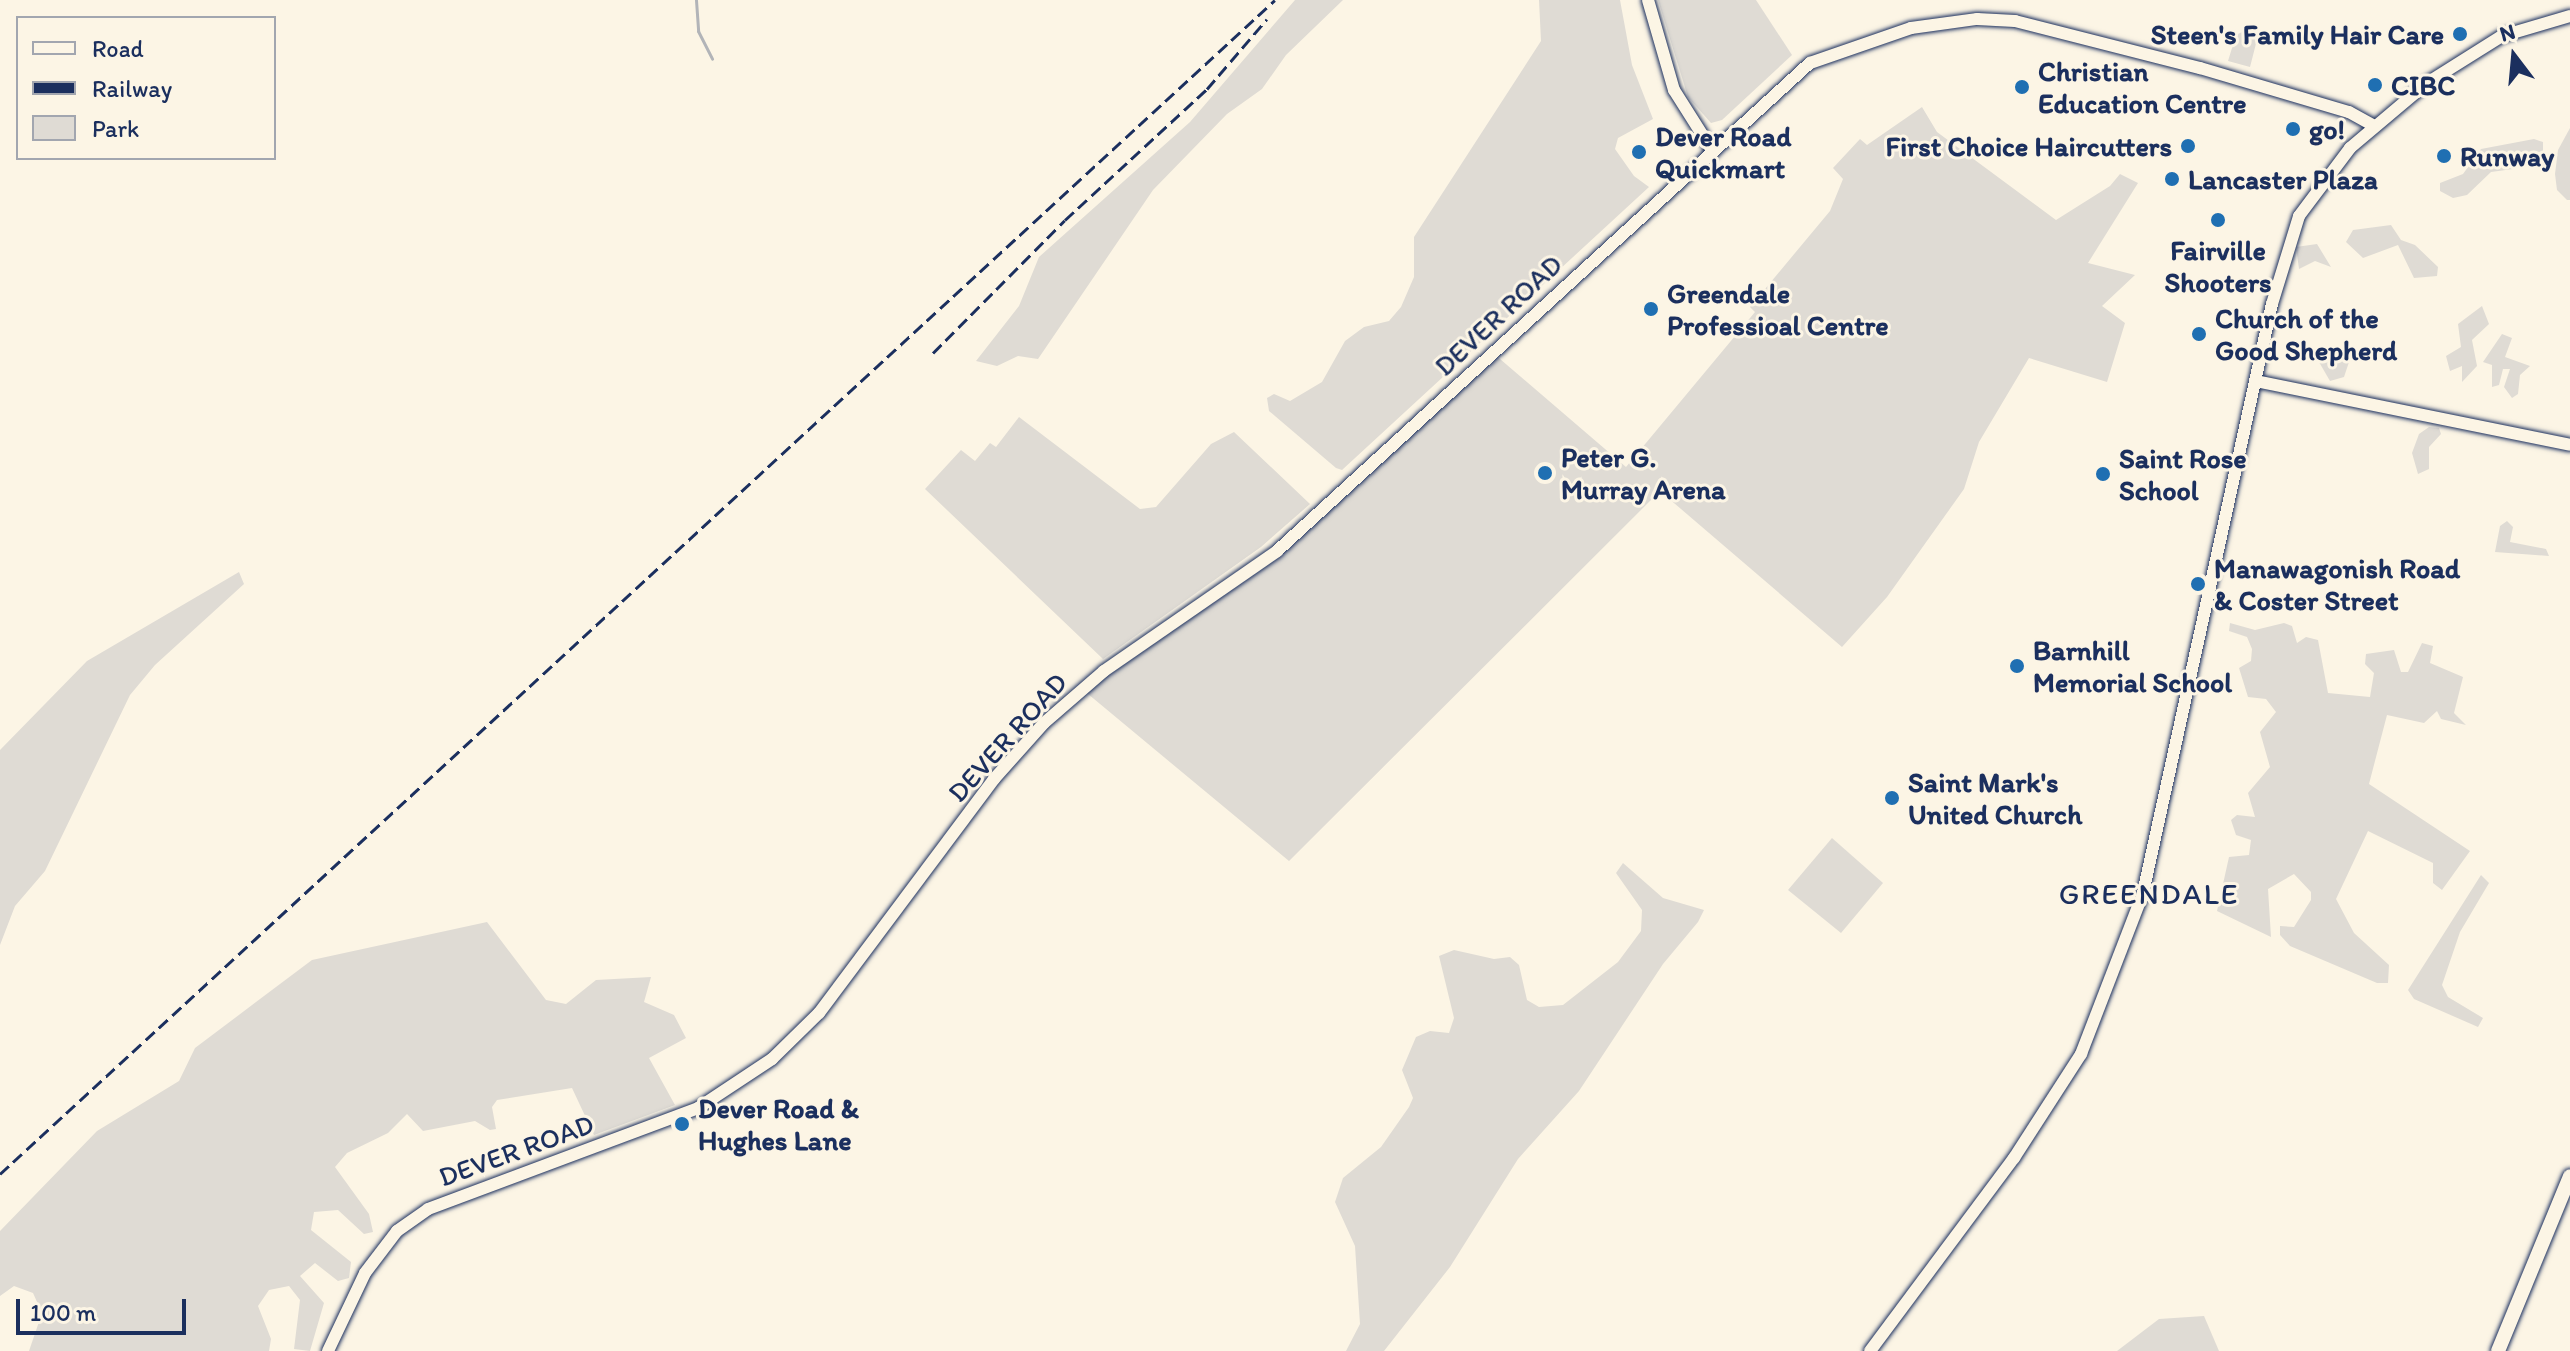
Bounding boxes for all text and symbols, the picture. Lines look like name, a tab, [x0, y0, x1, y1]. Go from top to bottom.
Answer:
legend	[16, 16, 276, 160]
north arrow	[2474, 16, 2554, 96]
place label: Steen's Family Hair Care	[2150, 17, 2444, 51]
text: N	[2496, 17, 2518, 47]
marker: Steen's Family Hair Care	[2451, 25, 2469, 43]
text: Road	[92, 34, 144, 63]
place label: Christian Education Centre	[2038, 54, 2247, 120]
place label: CIBC	[2391, 68, 2455, 102]
text: Railway	[92, 74, 172, 103]
marker: CIBC	[2366, 76, 2384, 94]
marker: Christian Education Centre	[2013, 78, 2031, 96]
place label: go!	[2309, 112, 2345, 146]
text: Park	[92, 114, 139, 143]
place label: Dever Road Quickmart	[1655, 119, 1790, 185]
marker: go!	[2284, 120, 2302, 138]
place label: First Choice Haircutters	[1886, 129, 2172, 163]
marker: First Choice Haircutters	[2179, 137, 2197, 155]
place label: Runway	[2460, 139, 2554, 173]
marker: Dever Road Quickmart	[1630, 143, 1648, 161]
marker: Runway	[2435, 147, 2453, 165]
place label: Lancaster Plaza	[2188, 162, 2378, 196]
marker: Lancaster Plaza	[2163, 170, 2181, 188]
marker: Fairville Shooters	[2209, 211, 2227, 229]
place label: Fairville Shooters	[2165, 233, 2271, 299]
street label: DEVER ROAD	[1427, 247, 1569, 383]
place label: Greendale Professioal Centre	[1667, 276, 1889, 342]
marker: Greendale Professioal Centre	[1642, 300, 1660, 318]
place label: Church of the Good Shepherd	[2215, 301, 2397, 367]
marker: Church of the Good Shepherd	[2190, 325, 2208, 343]
place label: Peter G. Murray Arena	[1561, 440, 1725, 506]
place label: Saint Rose School	[2119, 441, 2246, 507]
marker: Peter G. Murray Arena	[1536, 464, 1554, 482]
marker: Saint Rose School	[2094, 465, 2112, 483]
place label: Manawagonish Road & Coster Street	[2214, 551, 2459, 617]
marker: Manawagonish Road & Coster Street	[2189, 575, 2207, 593]
place label: Barnhill Memorial School	[2033, 633, 2232, 699]
marker: Barnhill Memorial School	[2008, 657, 2026, 675]
street label: DEVER ROAD	[940, 665, 1074, 809]
place label: Saint Mark's United Church	[1908, 765, 2082, 831]
marker: Saint Mark's United Church	[1883, 789, 1901, 807]
district label: GREENDALE	[2058, 876, 2240, 912]
place label: Dever Road & Hughes Lane	[698, 1091, 858, 1157]
street label: DEVER ROAD	[434, 1106, 598, 1194]
marker: Dever Road & Hughes Lane	[673, 1115, 691, 1133]
scale bar	[20, 1283, 190, 1333]
text: 100 m	[30, 1298, 96, 1327]

